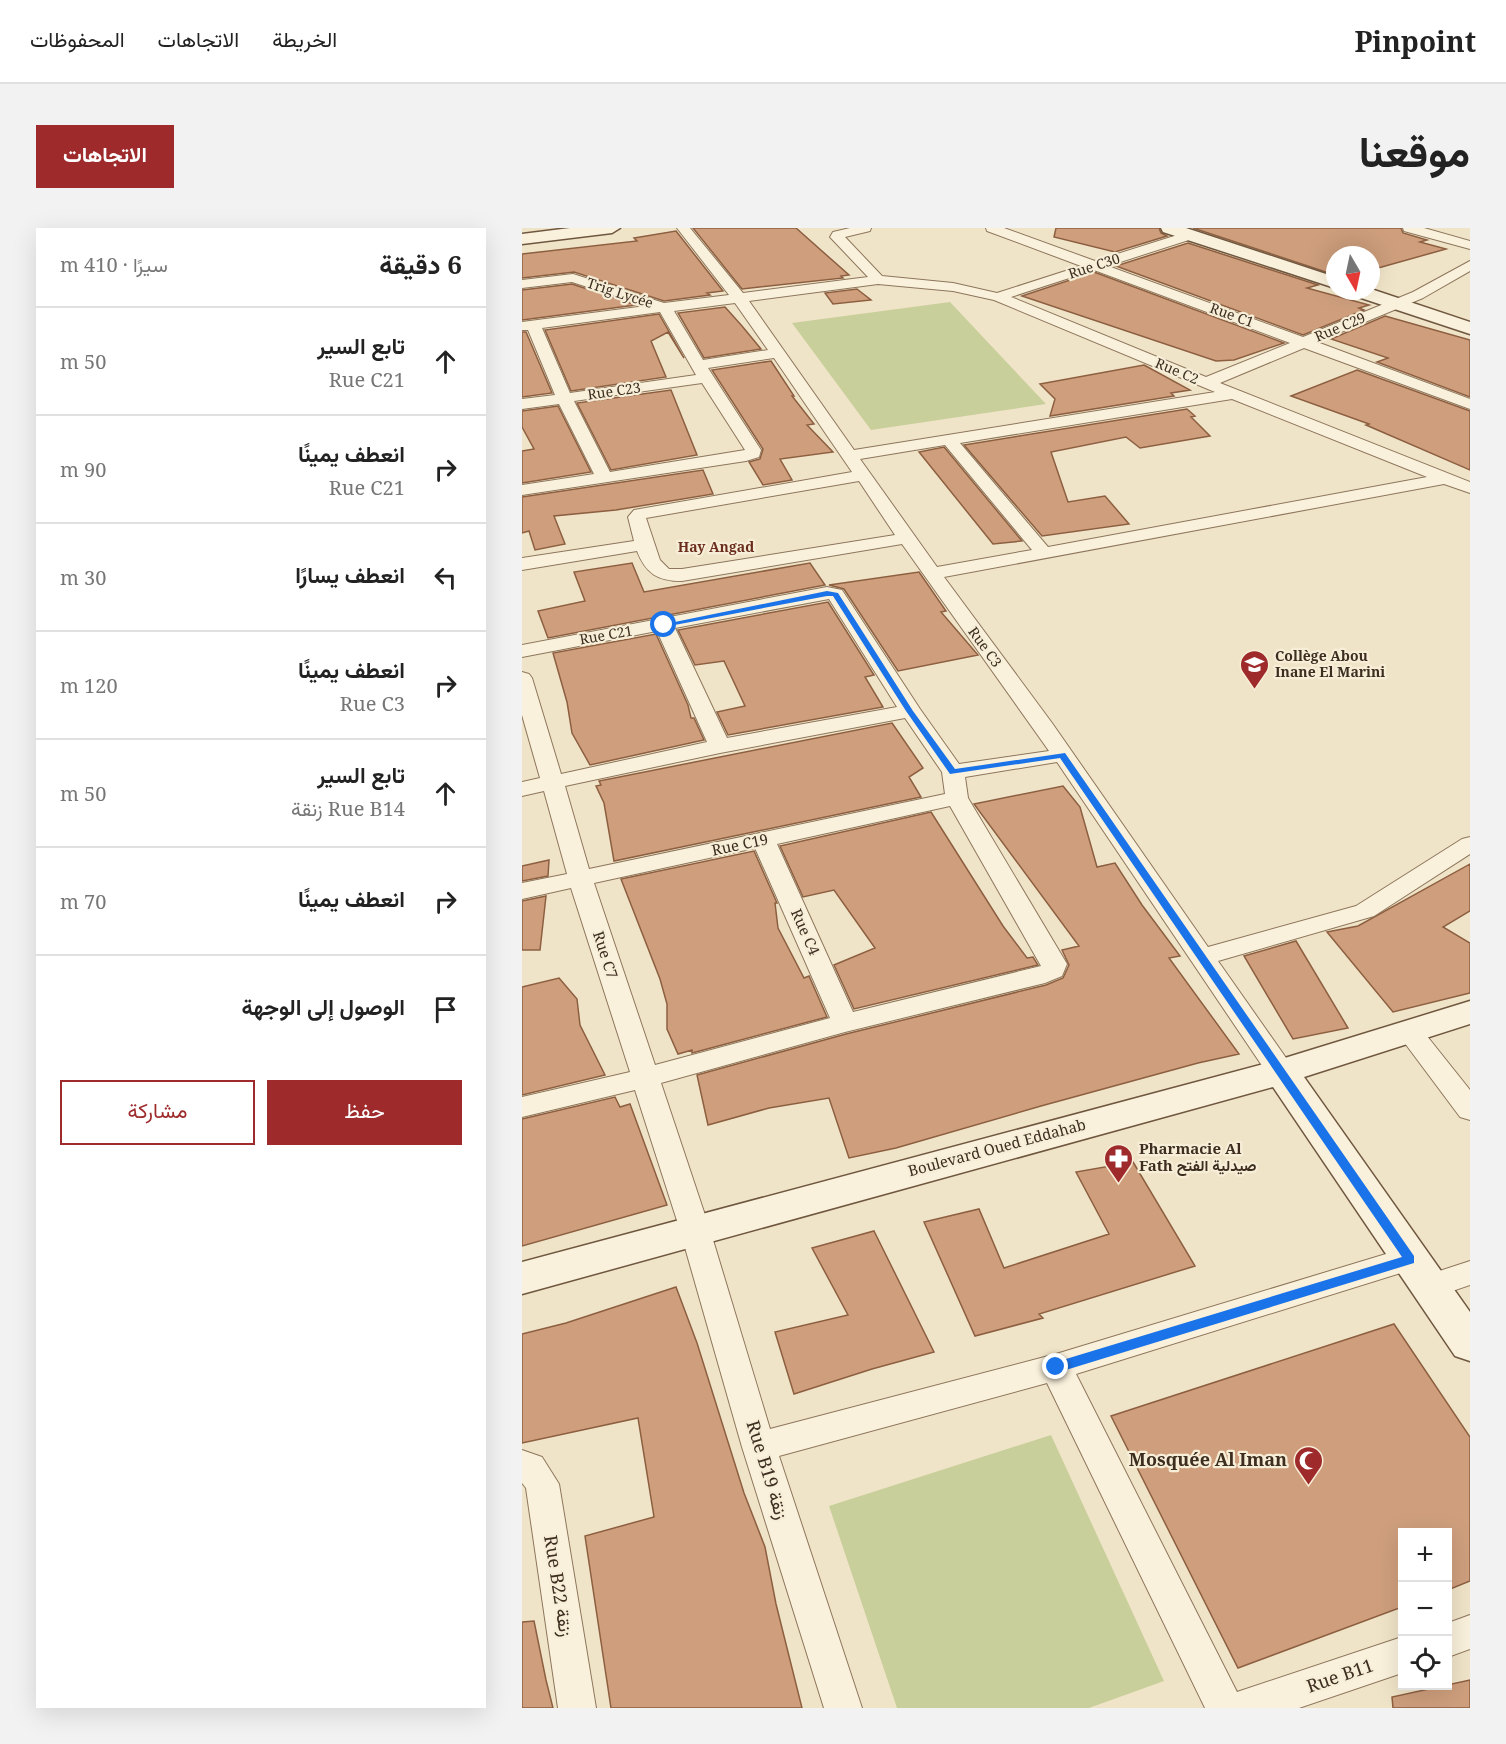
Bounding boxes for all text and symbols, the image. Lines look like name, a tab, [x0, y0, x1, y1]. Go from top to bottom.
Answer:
text: Pinpoint	[1354, 22, 1476, 60]
text: المحفوظات	[30, 25, 125, 53]
text: الاتجاهات	[158, 25, 239, 53]
text: الخريطة	[272, 25, 337, 53]
text: موقعنا	[1359, 122, 1470, 179]
button: الاتجاهات	[36, 125, 174, 188]
text: 6 دقيقة	[379, 246, 462, 282]
north arrow	[1326, 246, 1380, 300]
street label: Rue C30	[1065, 248, 1122, 283]
text: سيرًا · 410 m	[60, 251, 168, 278]
street label: Trig Lycée	[584, 273, 656, 312]
street label: Rue C1	[1207, 298, 1257, 331]
street label: Rue C29	[1311, 307, 1368, 346]
text: تابع السير	[317, 330, 405, 360]
icon: ahead	[429, 345, 462, 378]
text: 50 m	[60, 348, 106, 375]
street label: Rue C2	[1152, 353, 1202, 388]
text: Rue C21	[329, 366, 405, 393]
street label: Rue C23	[586, 377, 642, 404]
text: انعطف يمينًا	[298, 438, 405, 468]
icon: right	[429, 453, 462, 486]
text: 90 m	[60, 456, 106, 483]
text: Rue C21	[329, 474, 405, 501]
district label: Hay Angad	[678, 537, 754, 556]
text: انعطف يسارًا	[295, 559, 405, 589]
icon: left	[429, 561, 462, 594]
text: 30 m	[60, 564, 106, 591]
route start	[650, 611, 676, 637]
street label: Rue C21	[578, 621, 634, 649]
street label: Rue C3	[964, 623, 1007, 671]
place label: Collège Abou Inane El Marini	[1275, 646, 1385, 681]
school or university icon: Collège Abou Inane El Marini	[1238, 648, 1270, 690]
text: انعطف يمينًا	[298, 654, 405, 684]
icon: right	[429, 669, 462, 702]
text: 120 m	[60, 672, 118, 699]
text: Rue C3	[340, 690, 405, 717]
text: تابع السير	[317, 759, 405, 789]
icon: ahead	[429, 777, 462, 810]
text: 50 m	[60, 780, 106, 807]
text: Rue B14 زنقة	[291, 795, 405, 822]
street label: Rue C19	[710, 828, 770, 860]
text: انعطف يمينًا	[298, 883, 405, 913]
icon: right	[429, 885, 462, 918]
text: 70 m	[60, 888, 106, 915]
street label: Rue C4	[787, 905, 825, 959]
street label: Rue C7	[589, 928, 623, 981]
text: الوصول إلى الوجهة	[241, 991, 405, 1021]
icon: arrive	[429, 993, 462, 1026]
button: مشاركة	[60, 1080, 255, 1145]
button: حفظ	[267, 1080, 462, 1145]
street label: Boulevard Oued Eddahab	[906, 1114, 1088, 1180]
place label: Pharmacie Al Fath صيدلية الفتح	[1139, 1138, 1257, 1176]
pharmacy icon: Pharmacie Al Fath صيدلية الفتح	[1102, 1142, 1134, 1184]
route end	[1042, 1353, 1068, 1379]
street label: Rue B19 زنقة	[741, 1417, 794, 1522]
mosque icon: Mosquée Al Iman	[1292, 1444, 1324, 1486]
place label: Mosquée Al Iman	[1129, 1447, 1287, 1471]
map controls	[1398, 1528, 1452, 1690]
button: +	[1398, 1528, 1452, 1582]
street label: Rue B22 زنقة	[539, 1533, 579, 1638]
button: −	[1398, 1582, 1452, 1636]
button: locate	[1398, 1636, 1452, 1690]
street label: Rue B11	[1303, 1652, 1376, 1698]

